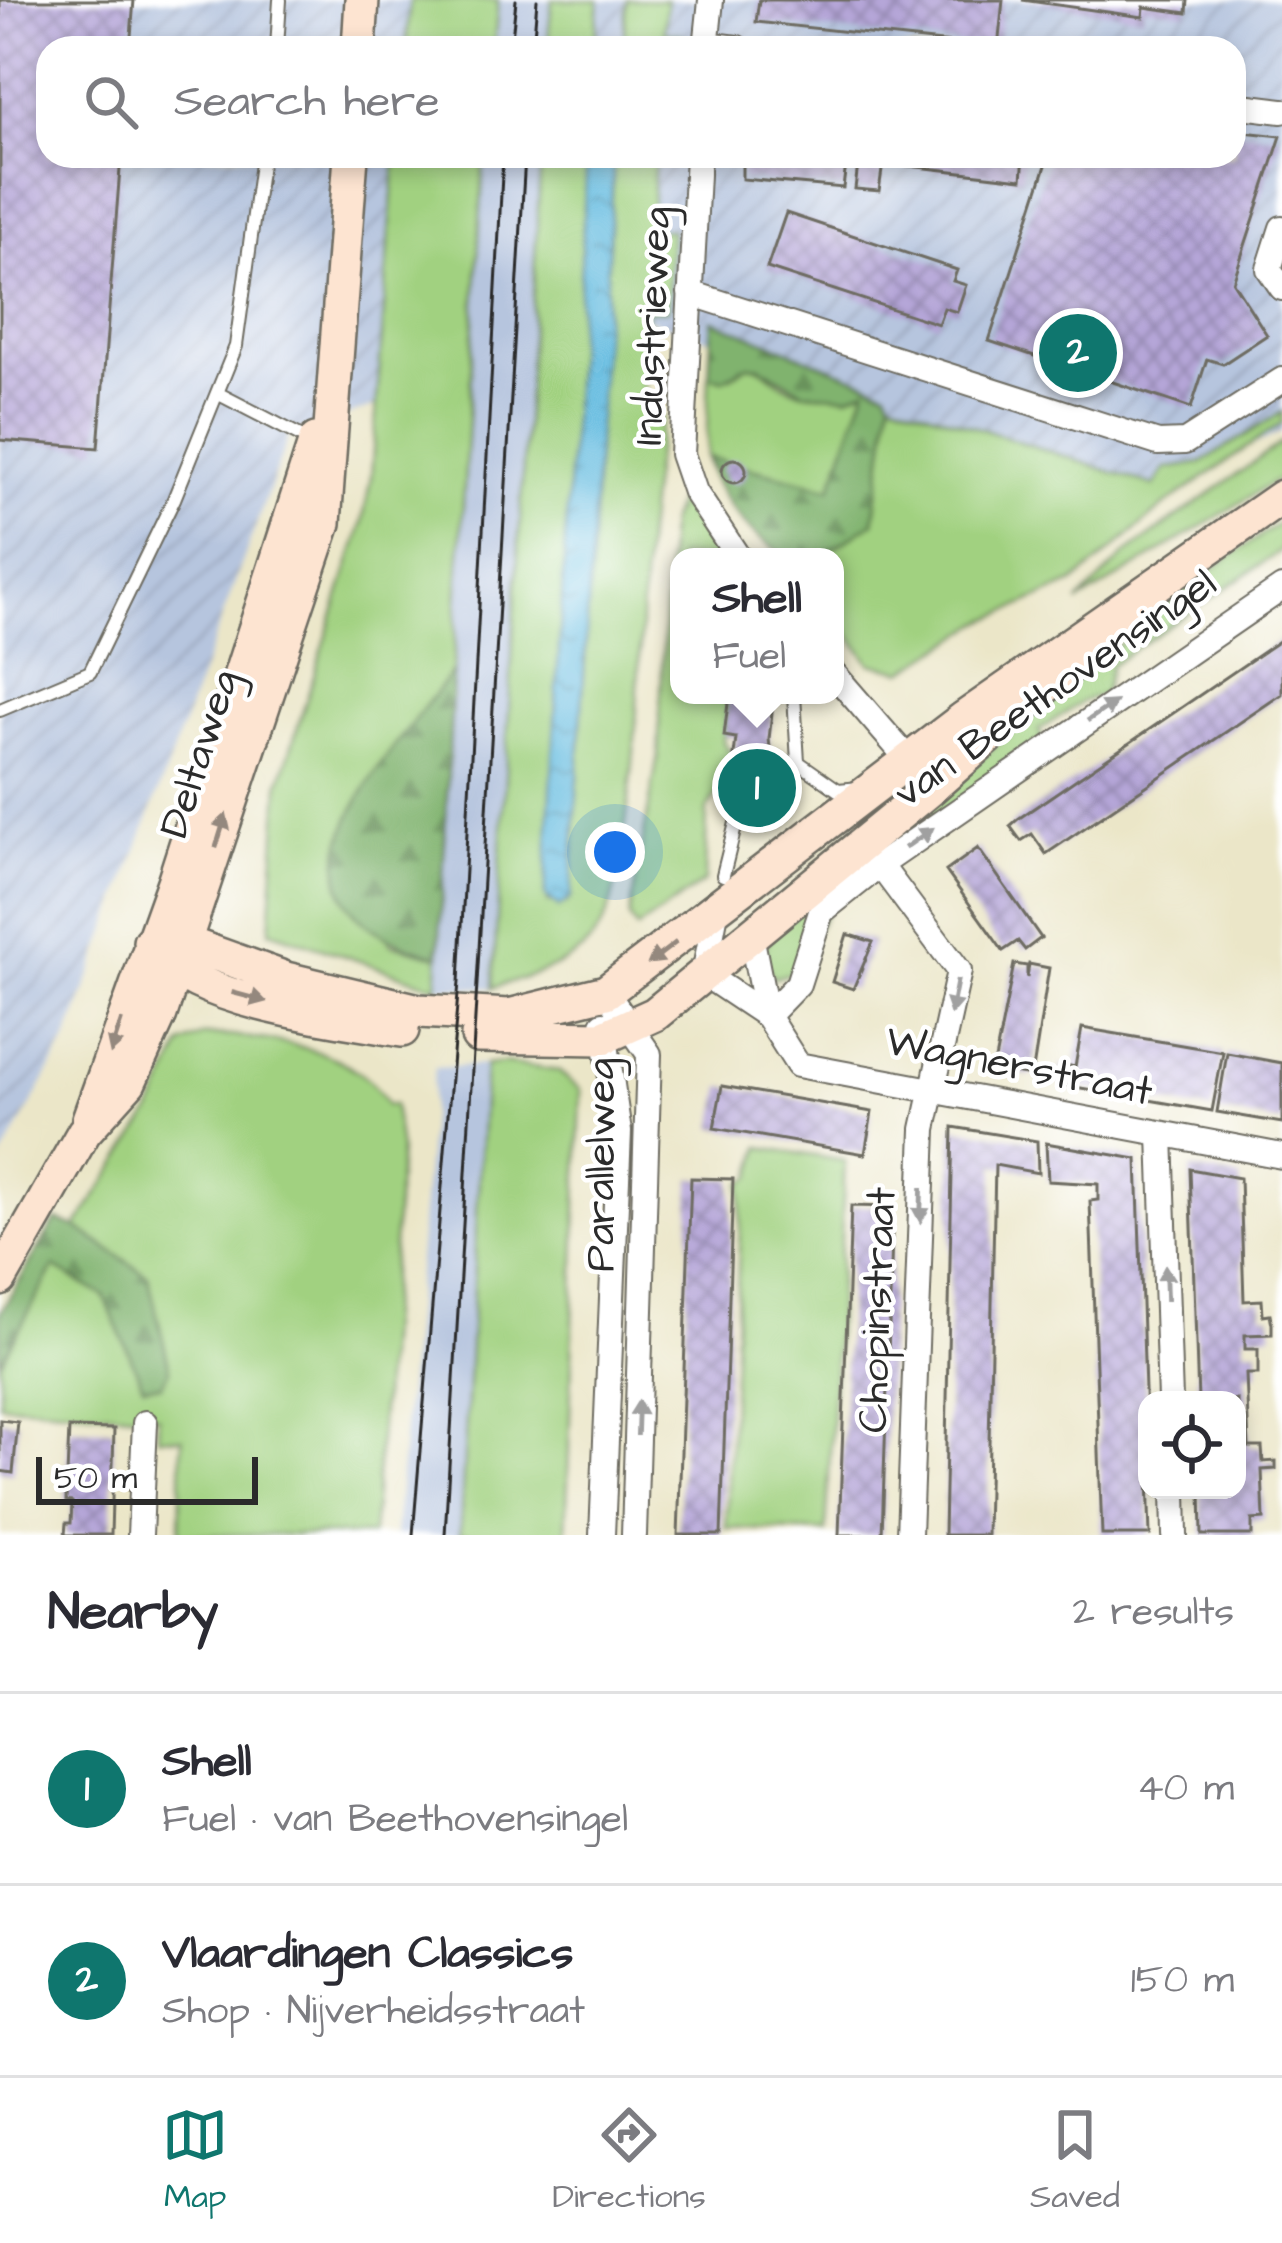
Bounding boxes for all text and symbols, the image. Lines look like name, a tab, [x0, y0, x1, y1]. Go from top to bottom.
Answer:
search box	[36, 36, 1246, 168]
icon: search	[78, 69, 144, 135]
text: Search here	[174, 71, 440, 133]
street label: Industrieweg	[620, 206, 686, 446]
pin: 2	[1039, 308, 1117, 398]
popup	[670, 548, 844, 704]
street label: van Beethovensingel	[882, 556, 1228, 822]
text: Shell	[712, 568, 802, 630]
text: Fuel	[712, 630, 786, 684]
street label: Deltaweg	[146, 663, 254, 845]
one-way arrow	[1086, 700, 1119, 723]
pin: 1	[718, 743, 796, 833]
one-way arrow	[213, 812, 232, 849]
your location	[585, 822, 645, 882]
one-way arrow	[902, 826, 934, 850]
one-way arrow	[646, 940, 678, 965]
one-way arrow	[944, 978, 963, 1016]
one-way arrow	[231, 988, 268, 1007]
street label: Wagnerstraat	[881, 1013, 1157, 1121]
one-way arrow	[105, 1019, 124, 1056]
street label: Parallelweg	[573, 1058, 631, 1272]
street label: Chopinstraat	[845, 1186, 911, 1434]
one-way arrow	[911, 1187, 930, 1225]
one-way arrow	[1157, 1263, 1176, 1301]
map controls	[1138, 1391, 1246, 1499]
button: locate	[1138, 1391, 1246, 1499]
one-way arrow	[628, 1398, 647, 1436]
scale bar	[36, 1451, 258, 1504]
text: 50 m	[54, 1455, 137, 1501]
text: Nearby	[48, 1578, 218, 1649]
text: 2 results	[1073, 1586, 1234, 1640]
text: Shell	[162, 1731, 252, 1793]
text: 1	[85, 1762, 90, 1816]
text: 40 m	[1137, 1762, 1234, 1816]
text: Fuel · van Beethovensingel	[162, 1793, 628, 1847]
text: Vlaardingen Classics	[162, 1923, 573, 1985]
text: 2	[76, 1954, 98, 2008]
text: 150 m	[1131, 1954, 1234, 2008]
text: Shop · Nijverheidsstraat	[162, 1985, 585, 2039]
tab: Map	[162, 2102, 228, 2220]
tab: Directions	[552, 2102, 706, 2220]
tab: Saved	[1030, 2102, 1120, 2220]

